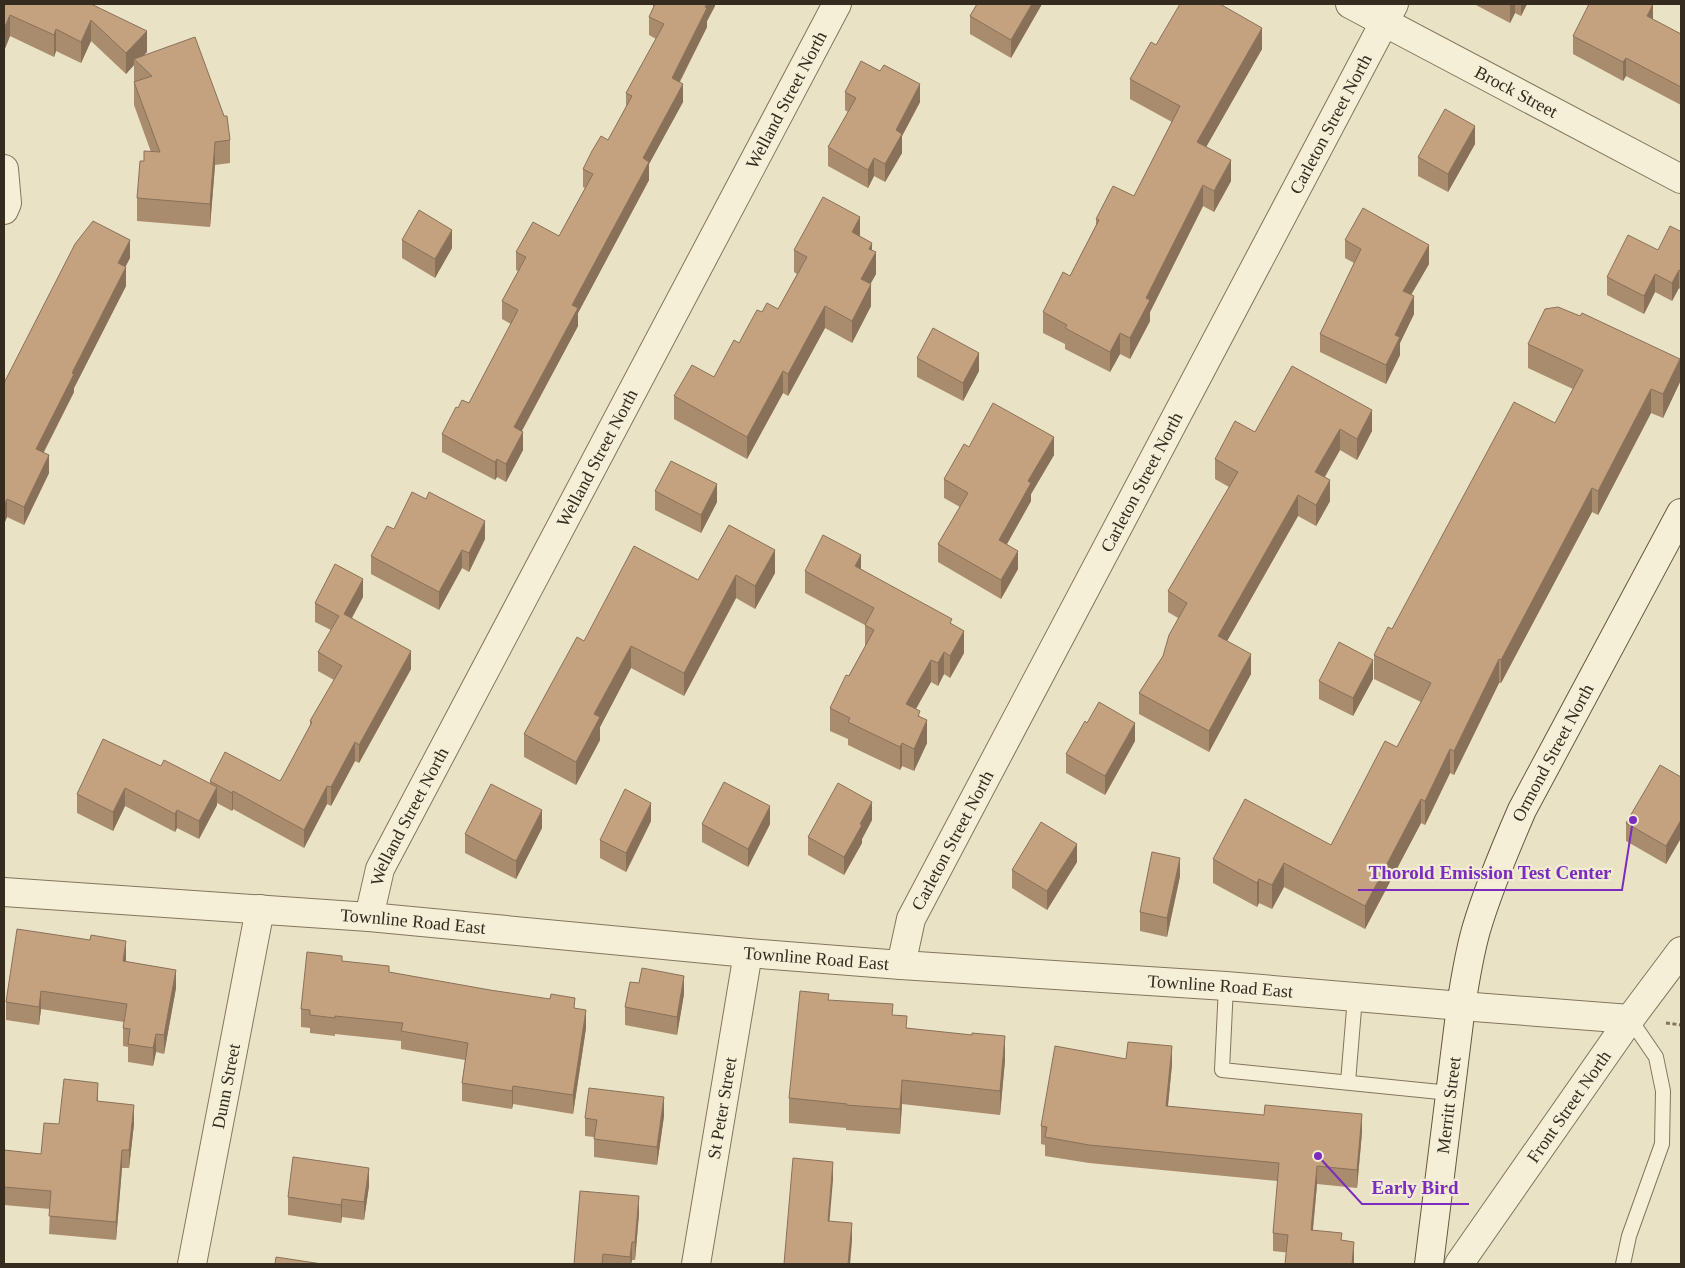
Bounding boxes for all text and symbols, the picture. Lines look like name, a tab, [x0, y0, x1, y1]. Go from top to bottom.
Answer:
street label: Welland Street North	[742, 28, 831, 172]
street label: Carleton Street North	[1286, 51, 1376, 197]
street label: Brock Street	[1471, 62, 1561, 122]
street label: Welland Street North	[553, 386, 642, 530]
street label: Carleton Street North	[1097, 409, 1187, 555]
street label: Ormond Street North	[1508, 681, 1598, 825]
street label: Welland Street North	[367, 744, 452, 887]
street label: Carleton Street North	[907, 767, 998, 914]
callout: Thorold Emission Test Center	[1358, 856, 1622, 890]
text: Thorold Emission Test Center	[1369, 862, 1612, 883]
street label: Townline Road East	[340, 905, 486, 938]
street label: Townline Road East	[743, 943, 890, 974]
street label: Townline Road East	[1147, 971, 1294, 1002]
street label: Dunn Street	[208, 1042, 244, 1131]
street label: Front Street North	[1523, 1047, 1615, 1166]
street label: St Peter Street	[704, 1056, 740, 1161]
street label: Merritt Street	[1433, 1056, 1465, 1155]
callout: Early Bird	[1362, 1170, 1469, 1204]
text: Early Bird	[1371, 1177, 1459, 1198]

